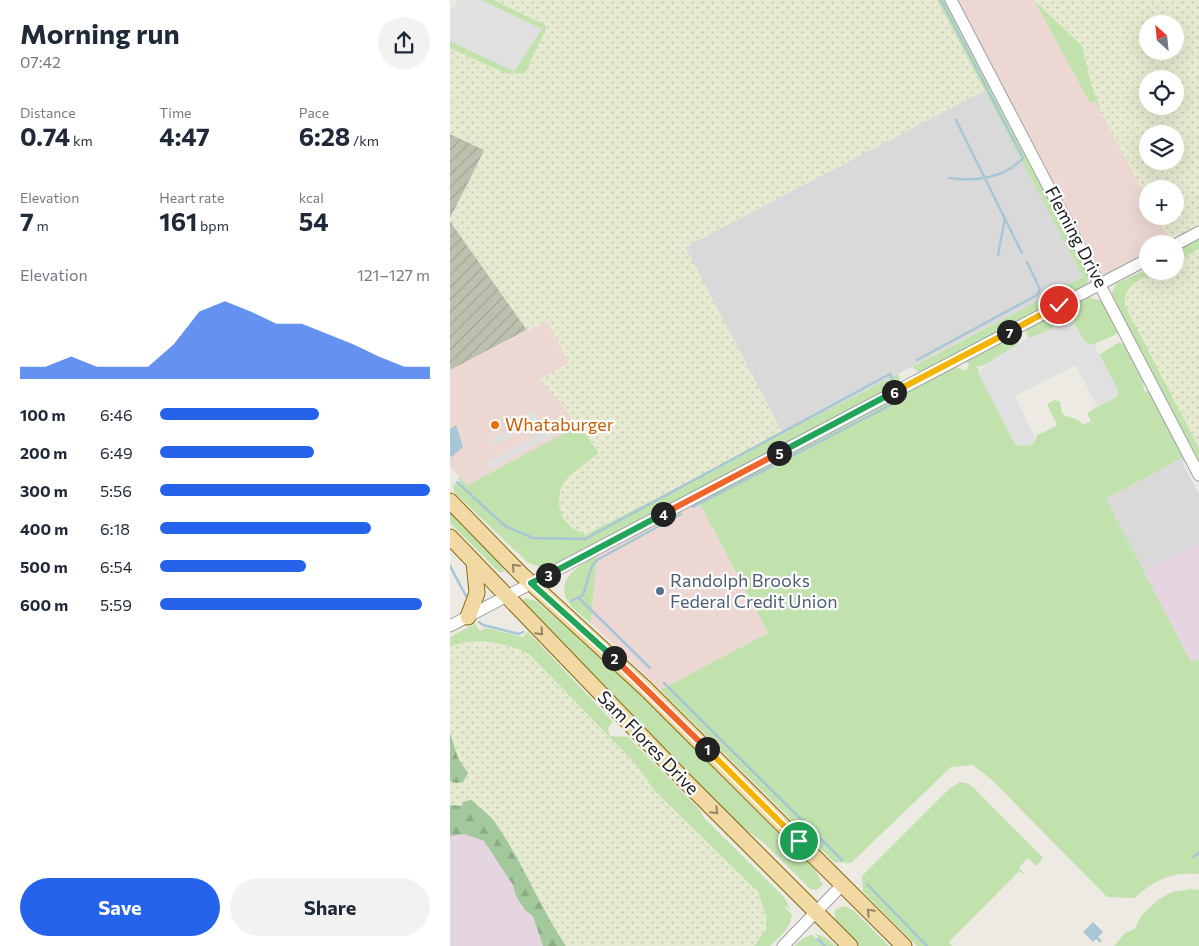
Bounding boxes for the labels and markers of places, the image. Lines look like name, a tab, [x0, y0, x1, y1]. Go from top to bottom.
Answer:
pin	[1038, 284, 1080, 326]
pin: 7	[996, 320, 1022, 344]
pin: 6	[882, 380, 906, 404]
place label: Whataburger	[505, 413, 614, 435]
marker: Whataburger	[489, 419, 501, 431]
pin: 5	[766, 440, 792, 466]
pin: 4	[650, 502, 676, 526]
pin: 3	[536, 562, 560, 588]
place label: Randolph Brooks Federal Credit Union	[670, 569, 837, 612]
marker: Randolph Brooks Federal Credit Union	[654, 585, 666, 597]
pin: 2	[602, 646, 626, 670]
pin: 1	[694, 736, 720, 762]
pin	[778, 820, 820, 862]

